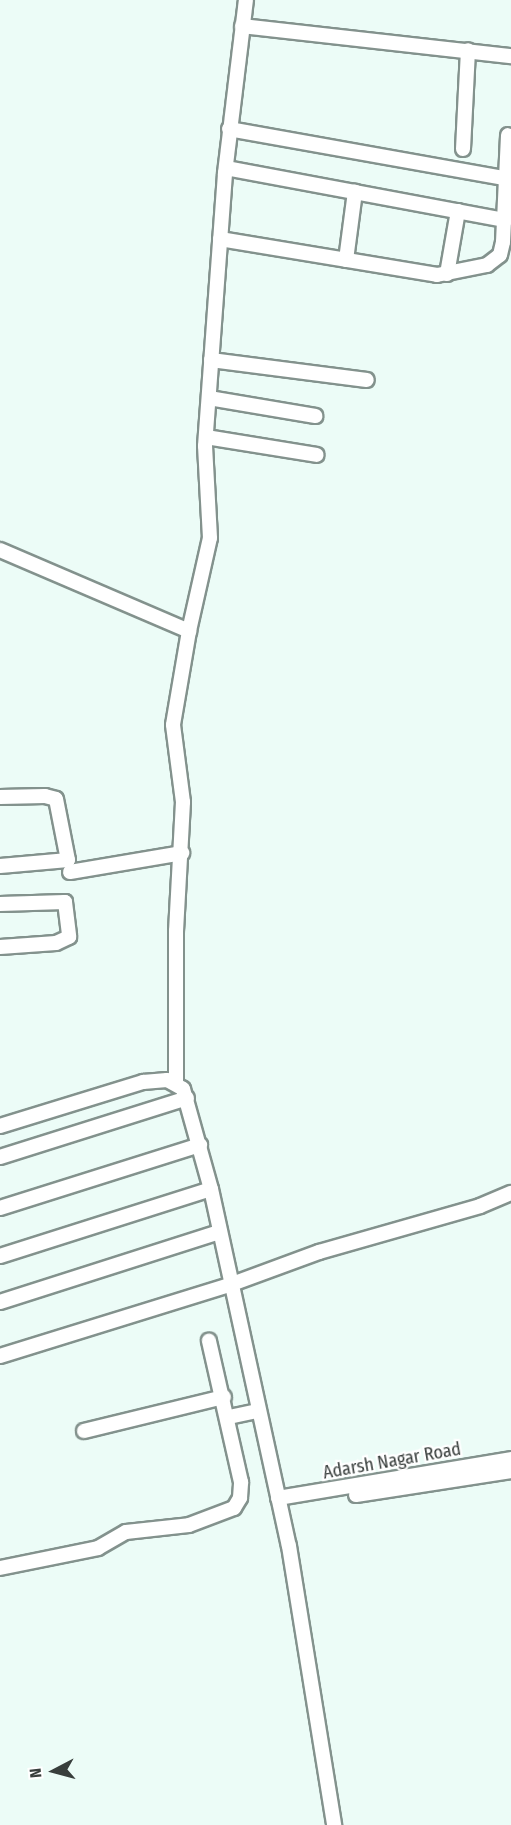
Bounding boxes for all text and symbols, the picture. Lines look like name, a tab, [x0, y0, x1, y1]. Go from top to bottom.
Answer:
street label: Adarsh Nagar Road	[321, 1438, 463, 1484]
north arrow	[24, 1741, 84, 1801]
text: N	[26, 1767, 46, 1779]

